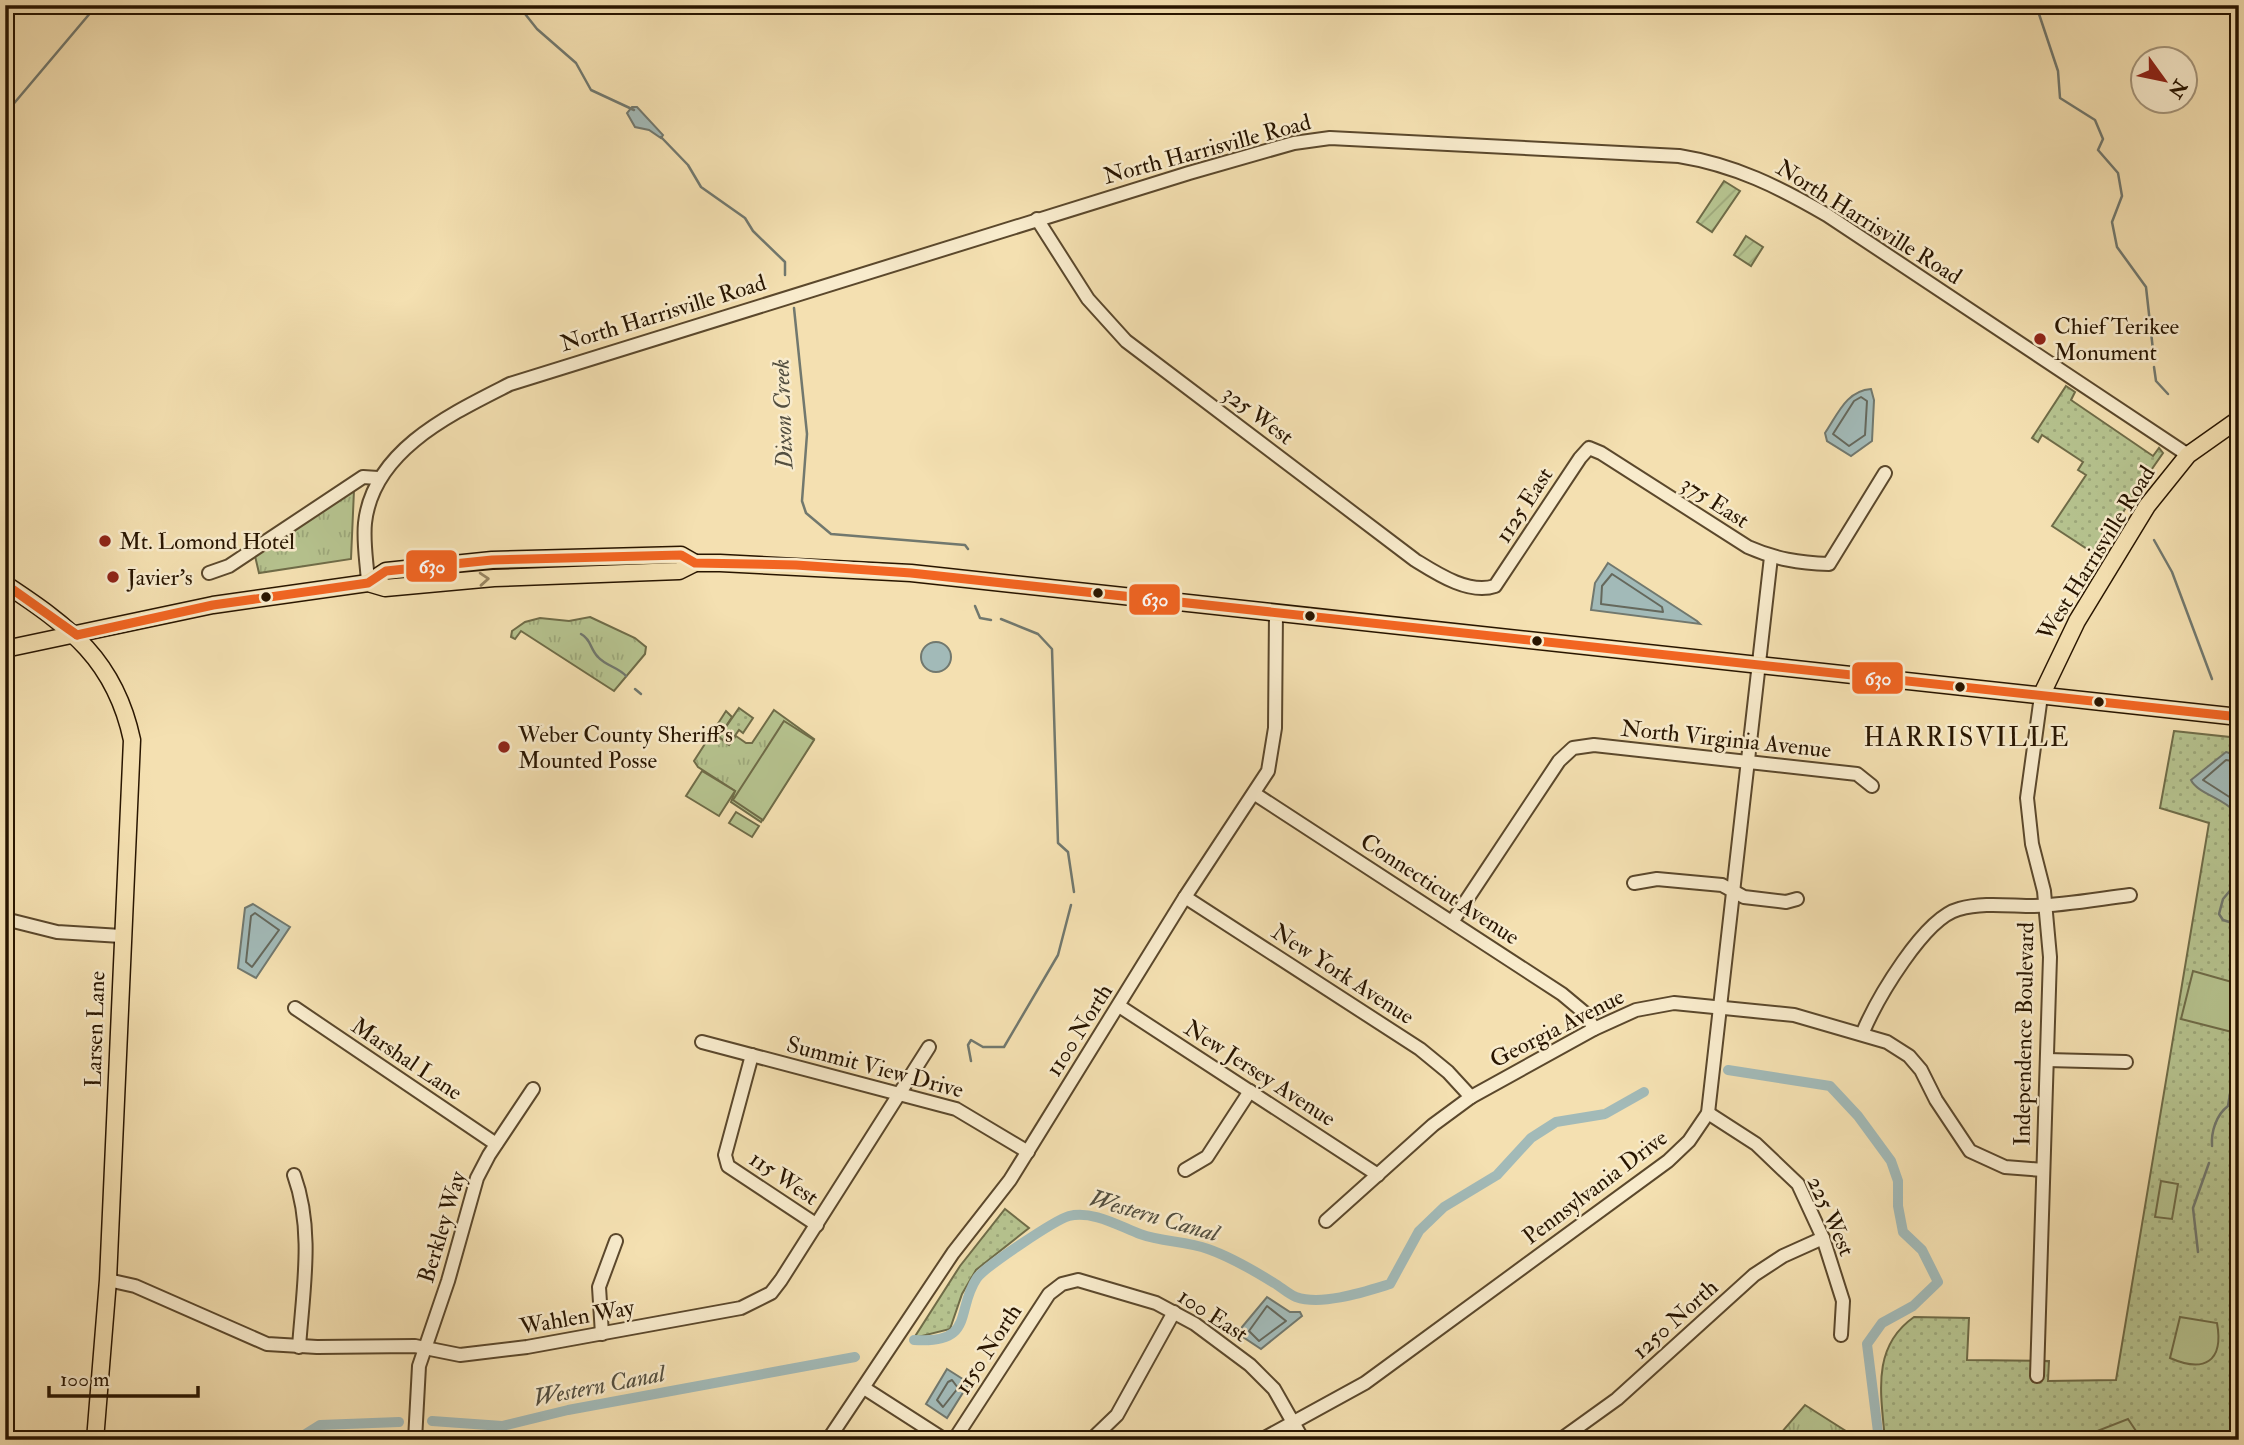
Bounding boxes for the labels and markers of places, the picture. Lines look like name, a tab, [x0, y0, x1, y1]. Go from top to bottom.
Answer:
place label: Chief Terikee Monument	[2054, 312, 2180, 367]
marker: Chief Terikee Monument	[2032, 331, 2048, 347]
place label: Mt. Lomond Hotel	[119, 527, 295, 556]
marker: Mt. Lomond Hotel	[97, 533, 113, 549]
place label: Javier's	[126, 563, 193, 592]
marker: Javier's	[105, 569, 121, 585]
unlabelled marker	[1091, 586, 1105, 600]
unlabelled marker	[259, 590, 273, 604]
unlabelled marker	[1303, 609, 1317, 623]
unlabelled marker	[1530, 634, 1544, 648]
unlabelled marker	[1953, 680, 1967, 694]
unlabelled marker	[2092, 695, 2106, 709]
place label: Weber County Sheriff's Mounted Posse	[517, 720, 733, 775]
marker: Weber County Sheriff's Mounted Posse	[496, 739, 512, 755]

